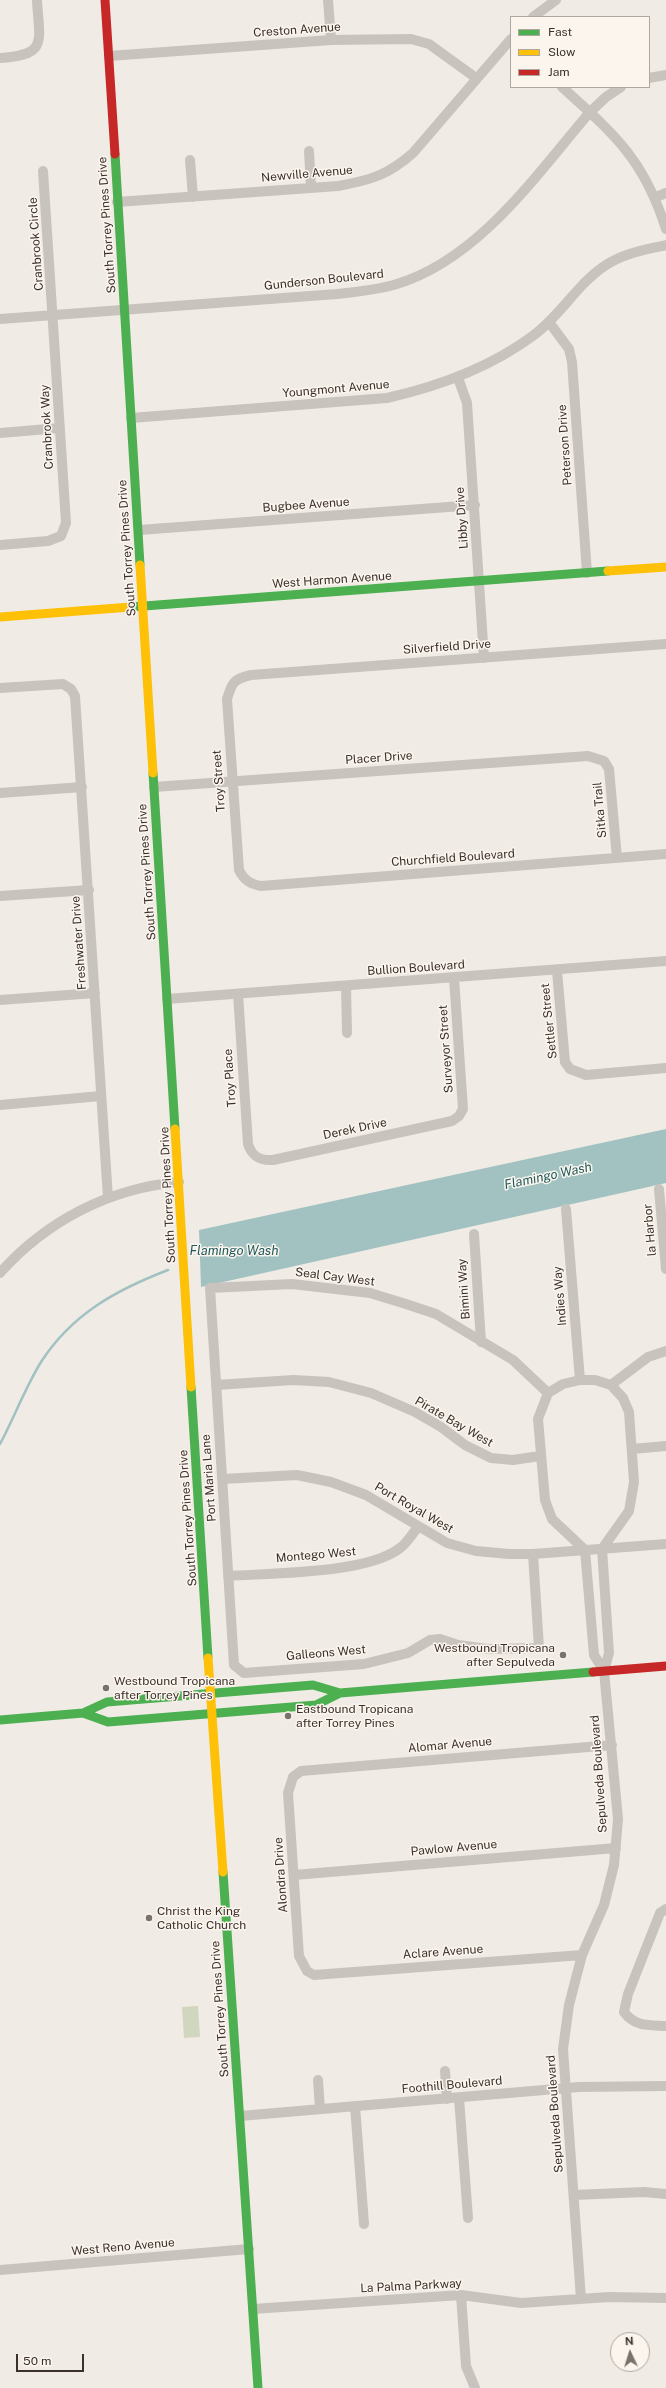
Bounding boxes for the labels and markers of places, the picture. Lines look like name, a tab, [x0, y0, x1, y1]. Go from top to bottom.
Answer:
place label: Westbound Tropicana after Sepulveda	[434, 1641, 555, 1669]
marker: Westbound Tropicana after Sepulveda	[558, 1650, 568, 1660]
place label: Westbound Tropicana after Torrey Pines	[114, 1674, 235, 1702]
marker: Westbound Tropicana after Torrey Pines	[101, 1683, 111, 1693]
place label: Eastbound Tropicana after Torrey Pines	[296, 1702, 413, 1730]
marker: Eastbound Tropicana after Torrey Pines	[283, 1711, 293, 1721]
place label: Christ the King Catholic Church	[157, 1904, 246, 1932]
marker: Christ the King Catholic Church	[144, 1913, 154, 1923]

